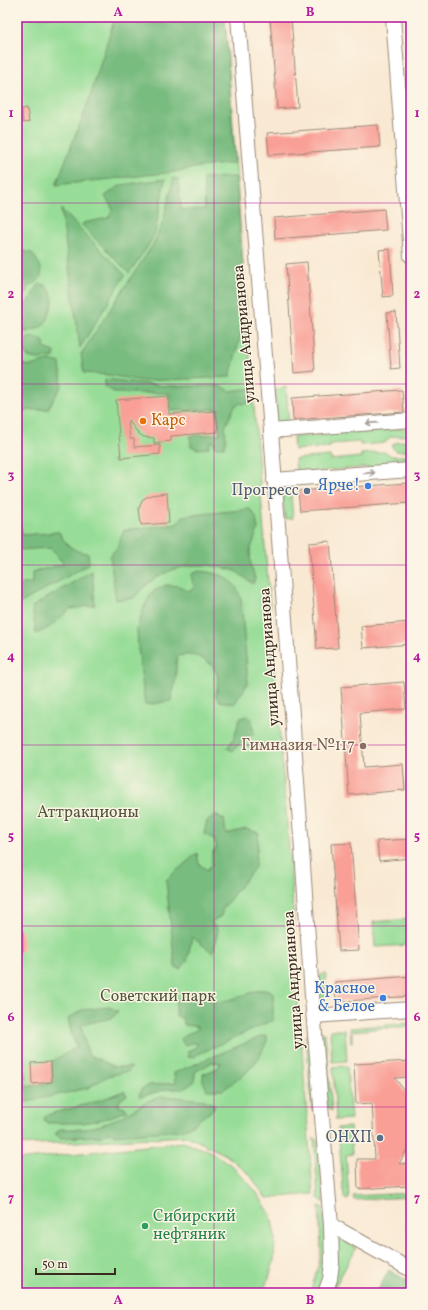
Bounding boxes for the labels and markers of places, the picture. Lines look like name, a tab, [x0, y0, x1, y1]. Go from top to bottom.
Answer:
place label: Карс	[151, 410, 186, 432]
marker: Карс	[138, 416, 148, 426]
place label: Ярче!	[318, 475, 360, 497]
place label: Прогресс	[231, 480, 299, 502]
marker: Ярче!	[363, 481, 373, 491]
marker: Прогресс	[302, 486, 312, 496]
place label: Гимназия №117	[241, 735, 355, 757]
marker: Гимназия №117	[358, 741, 368, 751]
place label: Красное & Белое	[314, 978, 375, 1018]
marker: Красное & Белое	[378, 993, 388, 1003]
place label: ОНХП	[326, 1127, 372, 1149]
marker: ОНХП	[375, 1133, 385, 1143]
place label: Сибирский нефтяник	[153, 1206, 236, 1246]
marker: Сибирский нефтяник	[140, 1221, 150, 1231]

